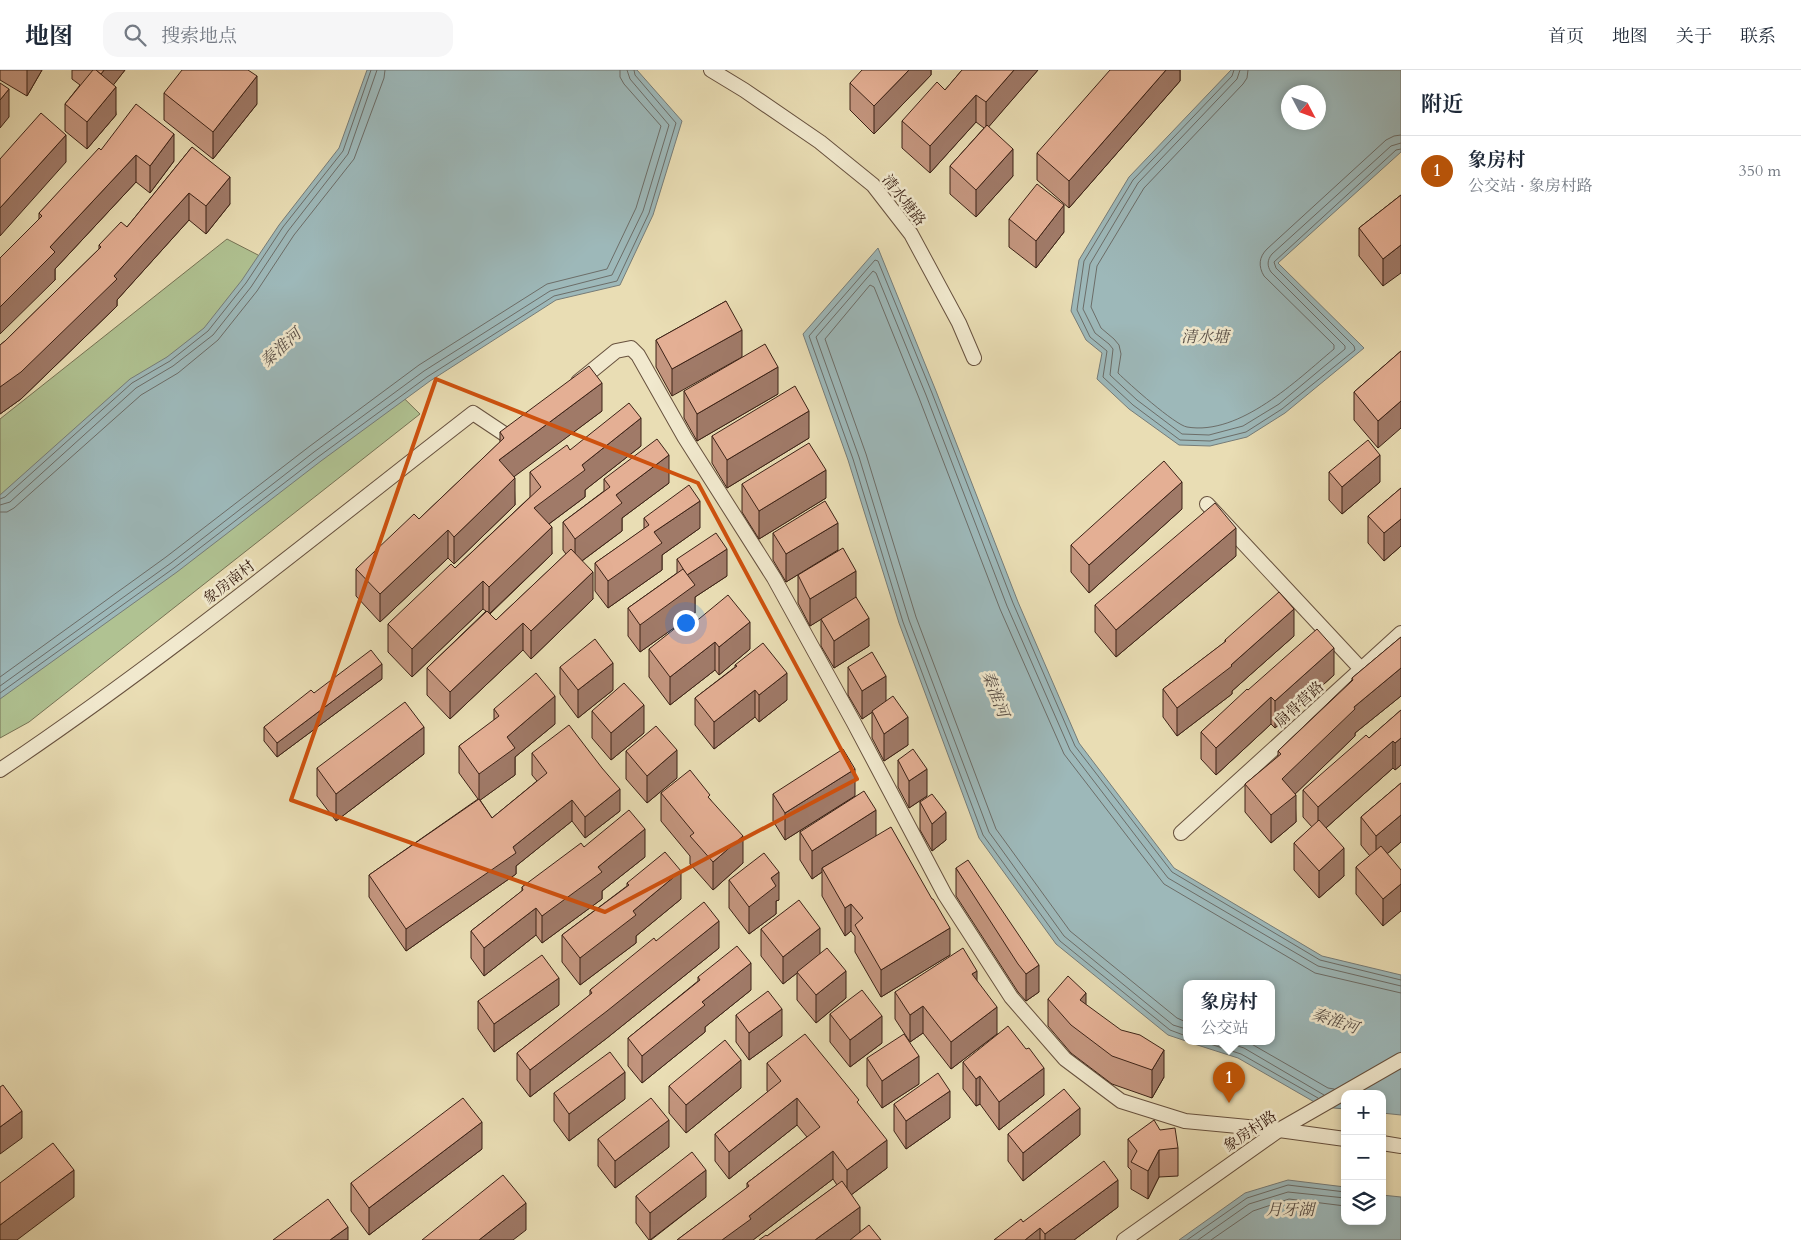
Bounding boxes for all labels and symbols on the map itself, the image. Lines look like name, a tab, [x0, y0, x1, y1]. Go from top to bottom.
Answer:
north arrow	[1281, 85, 1326, 130]
street label: 清水塘路	[878, 170, 930, 230]
water label: 秦淮河	[256, 322, 308, 372]
water label: 清水塘	[1181, 326, 1232, 348]
street label: 象房南村	[199, 556, 259, 608]
your location	[673, 610, 699, 636]
water label: 秦淮河	[976, 668, 1015, 723]
street label: 扇骨营路	[1270, 676, 1328, 732]
water label: 秦淮河	[1309, 1003, 1364, 1040]
pin: 1	[1213, 1062, 1245, 1103]
street label: 象房村路	[1220, 1106, 1280, 1156]
water label: 月牙湖	[1266, 1199, 1317, 1221]

